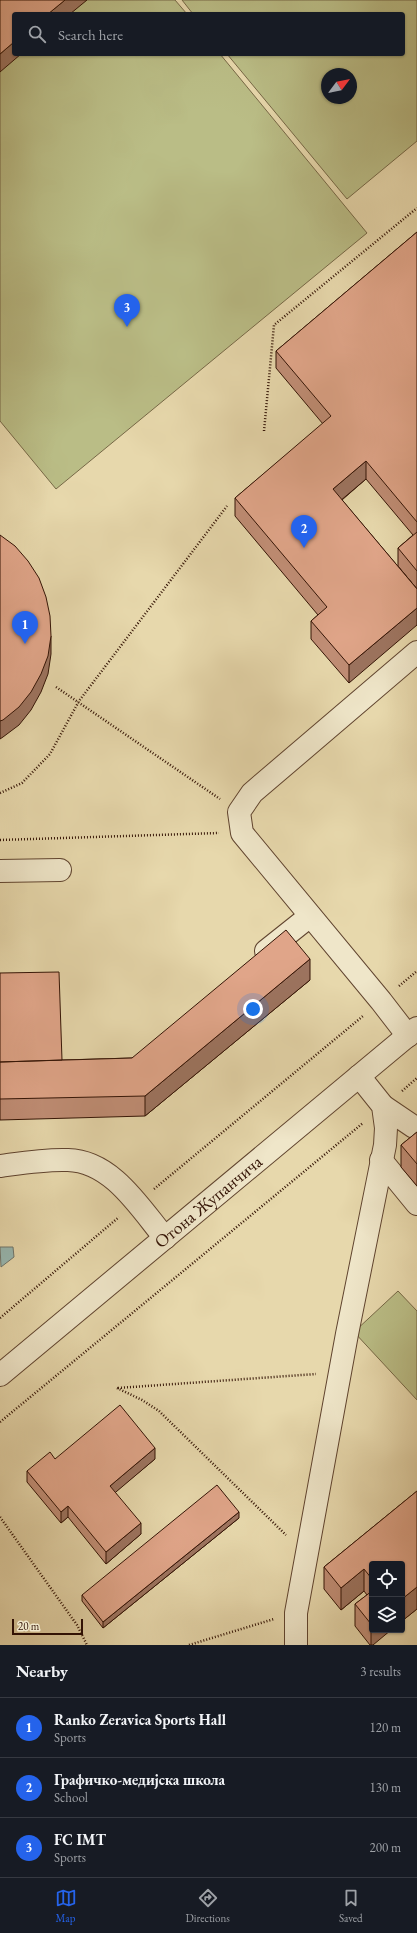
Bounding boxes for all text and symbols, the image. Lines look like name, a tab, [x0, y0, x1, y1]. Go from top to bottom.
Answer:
search box	[12, 12, 405, 56]
icon: search	[26, 23, 48, 45]
text: Search here	[58, 25, 123, 44]
north arrow	[321, 68, 357, 104]
pin: 3	[114, 294, 140, 327]
pin: 2	[291, 515, 317, 548]
pin: 1	[12, 611, 38, 644]
your location	[243, 999, 263, 1019]
street label: Отона Жупанчича	[149, 1149, 267, 1253]
map controls	[369, 1561, 405, 1633]
button: locate	[369, 1561, 405, 1597]
button: layers	[369, 1597, 405, 1633]
scale bar	[12, 1617, 83, 1636]
text: 20 m	[18, 1619, 39, 1633]
text: Nearby	[16, 1660, 68, 1682]
text: 3 results	[360, 1663, 401, 1680]
text: Ranko Zeravica Sports Hall	[54, 1710, 226, 1729]
text: 1	[26, 1719, 32, 1736]
text: 120 m	[370, 1719, 401, 1736]
text: Sports	[54, 1729, 86, 1746]
text: Графичко-медијска школа	[54, 1770, 225, 1789]
text: 2	[26, 1779, 32, 1796]
text: 130 m	[370, 1779, 401, 1796]
text: School	[54, 1789, 88, 1806]
text: FC IMT	[54, 1830, 106, 1849]
text: 3	[26, 1839, 32, 1856]
text: 200 m	[370, 1839, 401, 1856]
text: Sports	[54, 1849, 86, 1866]
tab: Map	[55, 1887, 77, 1925]
tab: Directions	[186, 1887, 230, 1925]
tab: Saved	[339, 1887, 362, 1925]

